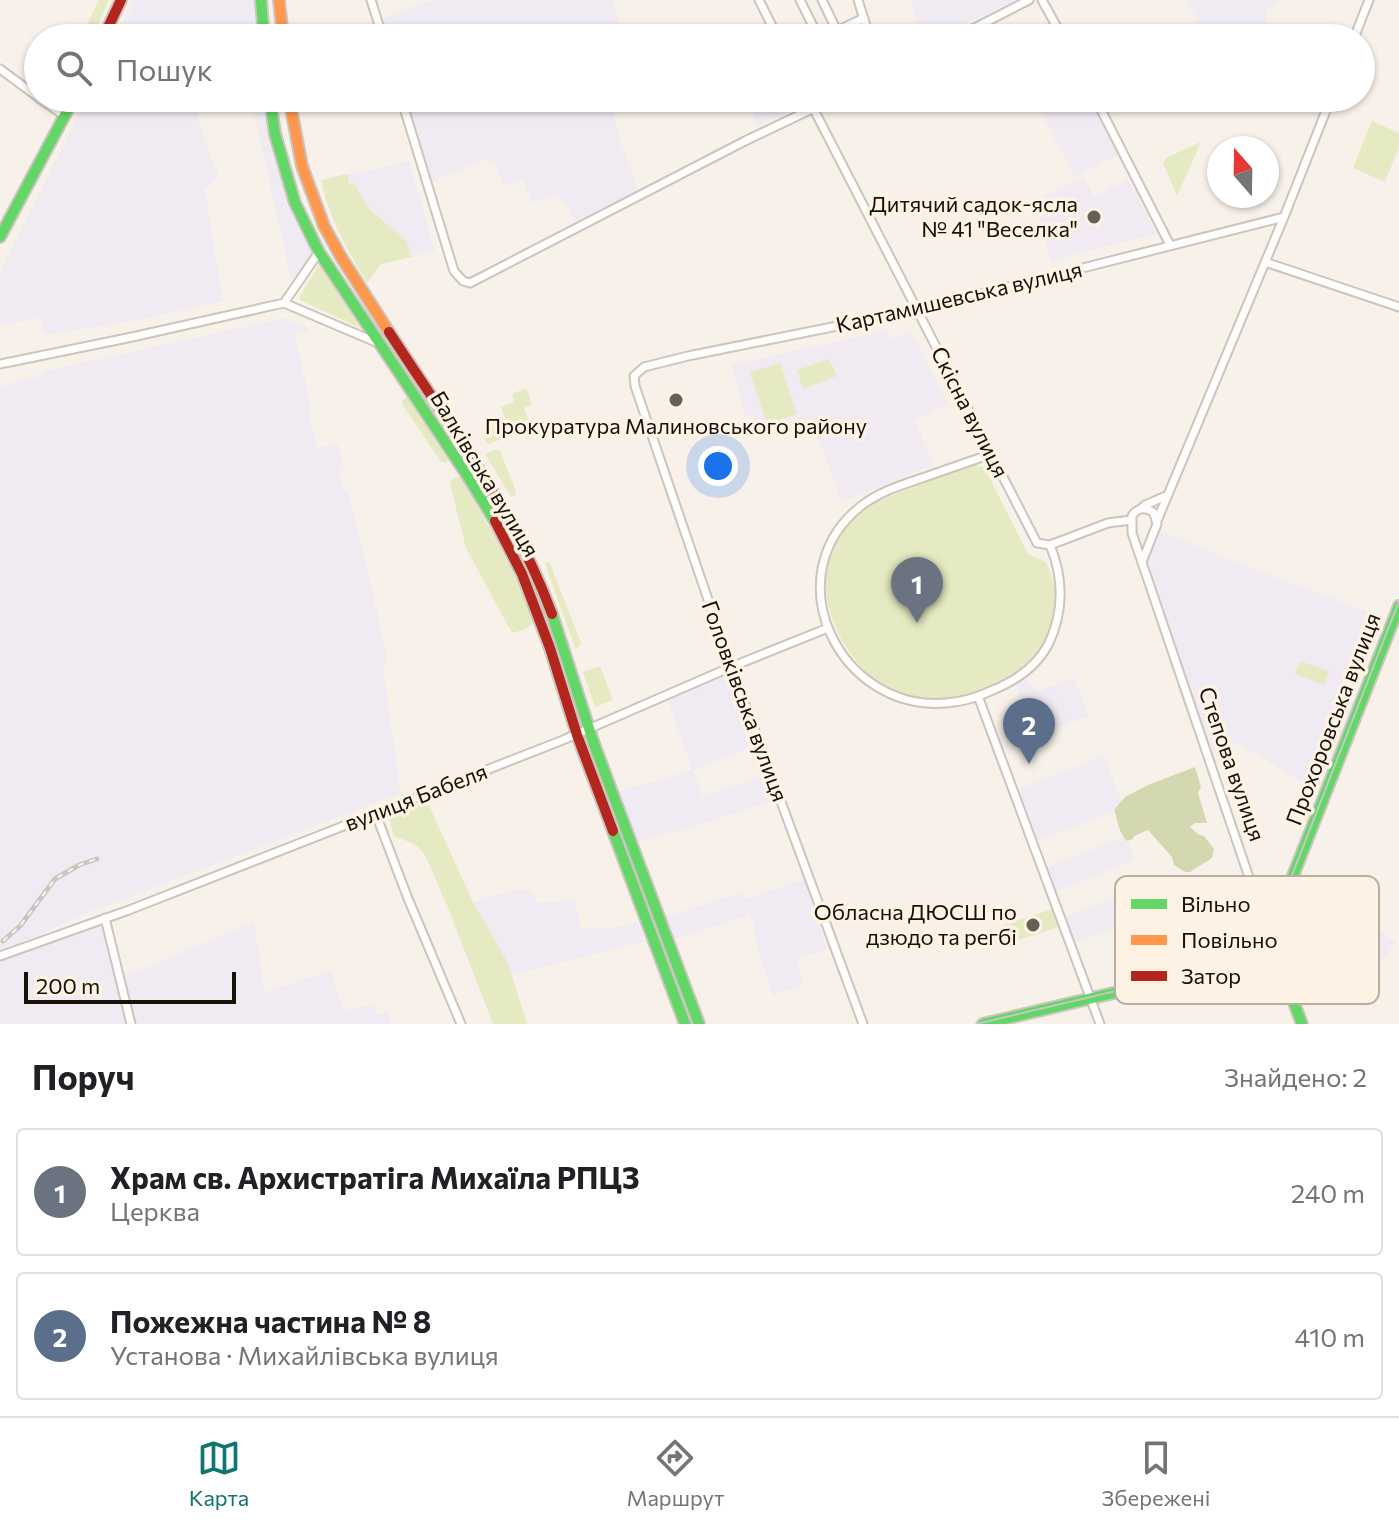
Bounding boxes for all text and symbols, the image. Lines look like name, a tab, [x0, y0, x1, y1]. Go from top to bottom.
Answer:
search box	[24, 24, 1375, 112]
icon: search	[52, 46, 96, 90]
text: Пошук	[116, 50, 213, 87]
north arrow	[1207, 136, 1279, 208]
place label: Дитячий садок-ясла № 41 "Веселка"	[870, 190, 1078, 242]
marker: Дитячий садок-ясла № 41 "Веселка"	[1085, 208, 1103, 226]
street label: Картамишевська вулиця	[833, 255, 1085, 338]
street label: Cкісна вулиця	[926, 342, 1015, 482]
street label: Балківська вулиця	[425, 386, 546, 561]
marker: Прокуратура Малиновського району	[667, 391, 685, 409]
place label: Прокуратура Малиновського району	[485, 412, 867, 439]
your location	[698, 446, 738, 486]
pin: 1	[891, 557, 943, 623]
street label: Головківська вулиця	[697, 597, 794, 805]
street label: Прохоровська вулиця	[1280, 609, 1386, 829]
street label: Степова вулиця	[1193, 683, 1272, 845]
pin: 2	[1003, 698, 1055, 764]
street label: вулиця Бабеля	[341, 757, 491, 836]
legend	[1115, 876, 1379, 1004]
text: Вільно	[1181, 890, 1251, 917]
place label: Обласна ДЮСШ по дзюдо та регбі	[814, 898, 1017, 950]
marker: Обласна ДЮСШ по дзюдо та регбі	[1024, 916, 1042, 934]
text: Повільно	[1181, 926, 1278, 953]
text: Затор	[1181, 962, 1241, 989]
scale bar	[24, 968, 236, 1004]
text: 200 m	[36, 972, 100, 999]
text: Поруч	[32, 1055, 135, 1097]
text: Знайдено: 2	[1224, 1061, 1367, 1092]
text: Храм св. Архистратіга Михаїла РПЦЗ	[110, 1158, 640, 1195]
text: 1	[54, 1177, 66, 1208]
text: 240 m	[1291, 1177, 1365, 1208]
text: Церква	[110, 1195, 200, 1226]
text: Пожежна частина № 8	[110, 1302, 431, 1339]
text: 2	[53, 1321, 67, 1352]
text: 410 m	[1294, 1321, 1365, 1352]
text: Установа · Михайлівська вулиця	[110, 1339, 499, 1370]
tab: Карта	[189, 1436, 249, 1511]
tab: Маршрут	[627, 1436, 724, 1511]
tab: Збережені	[1102, 1436, 1210, 1511]

